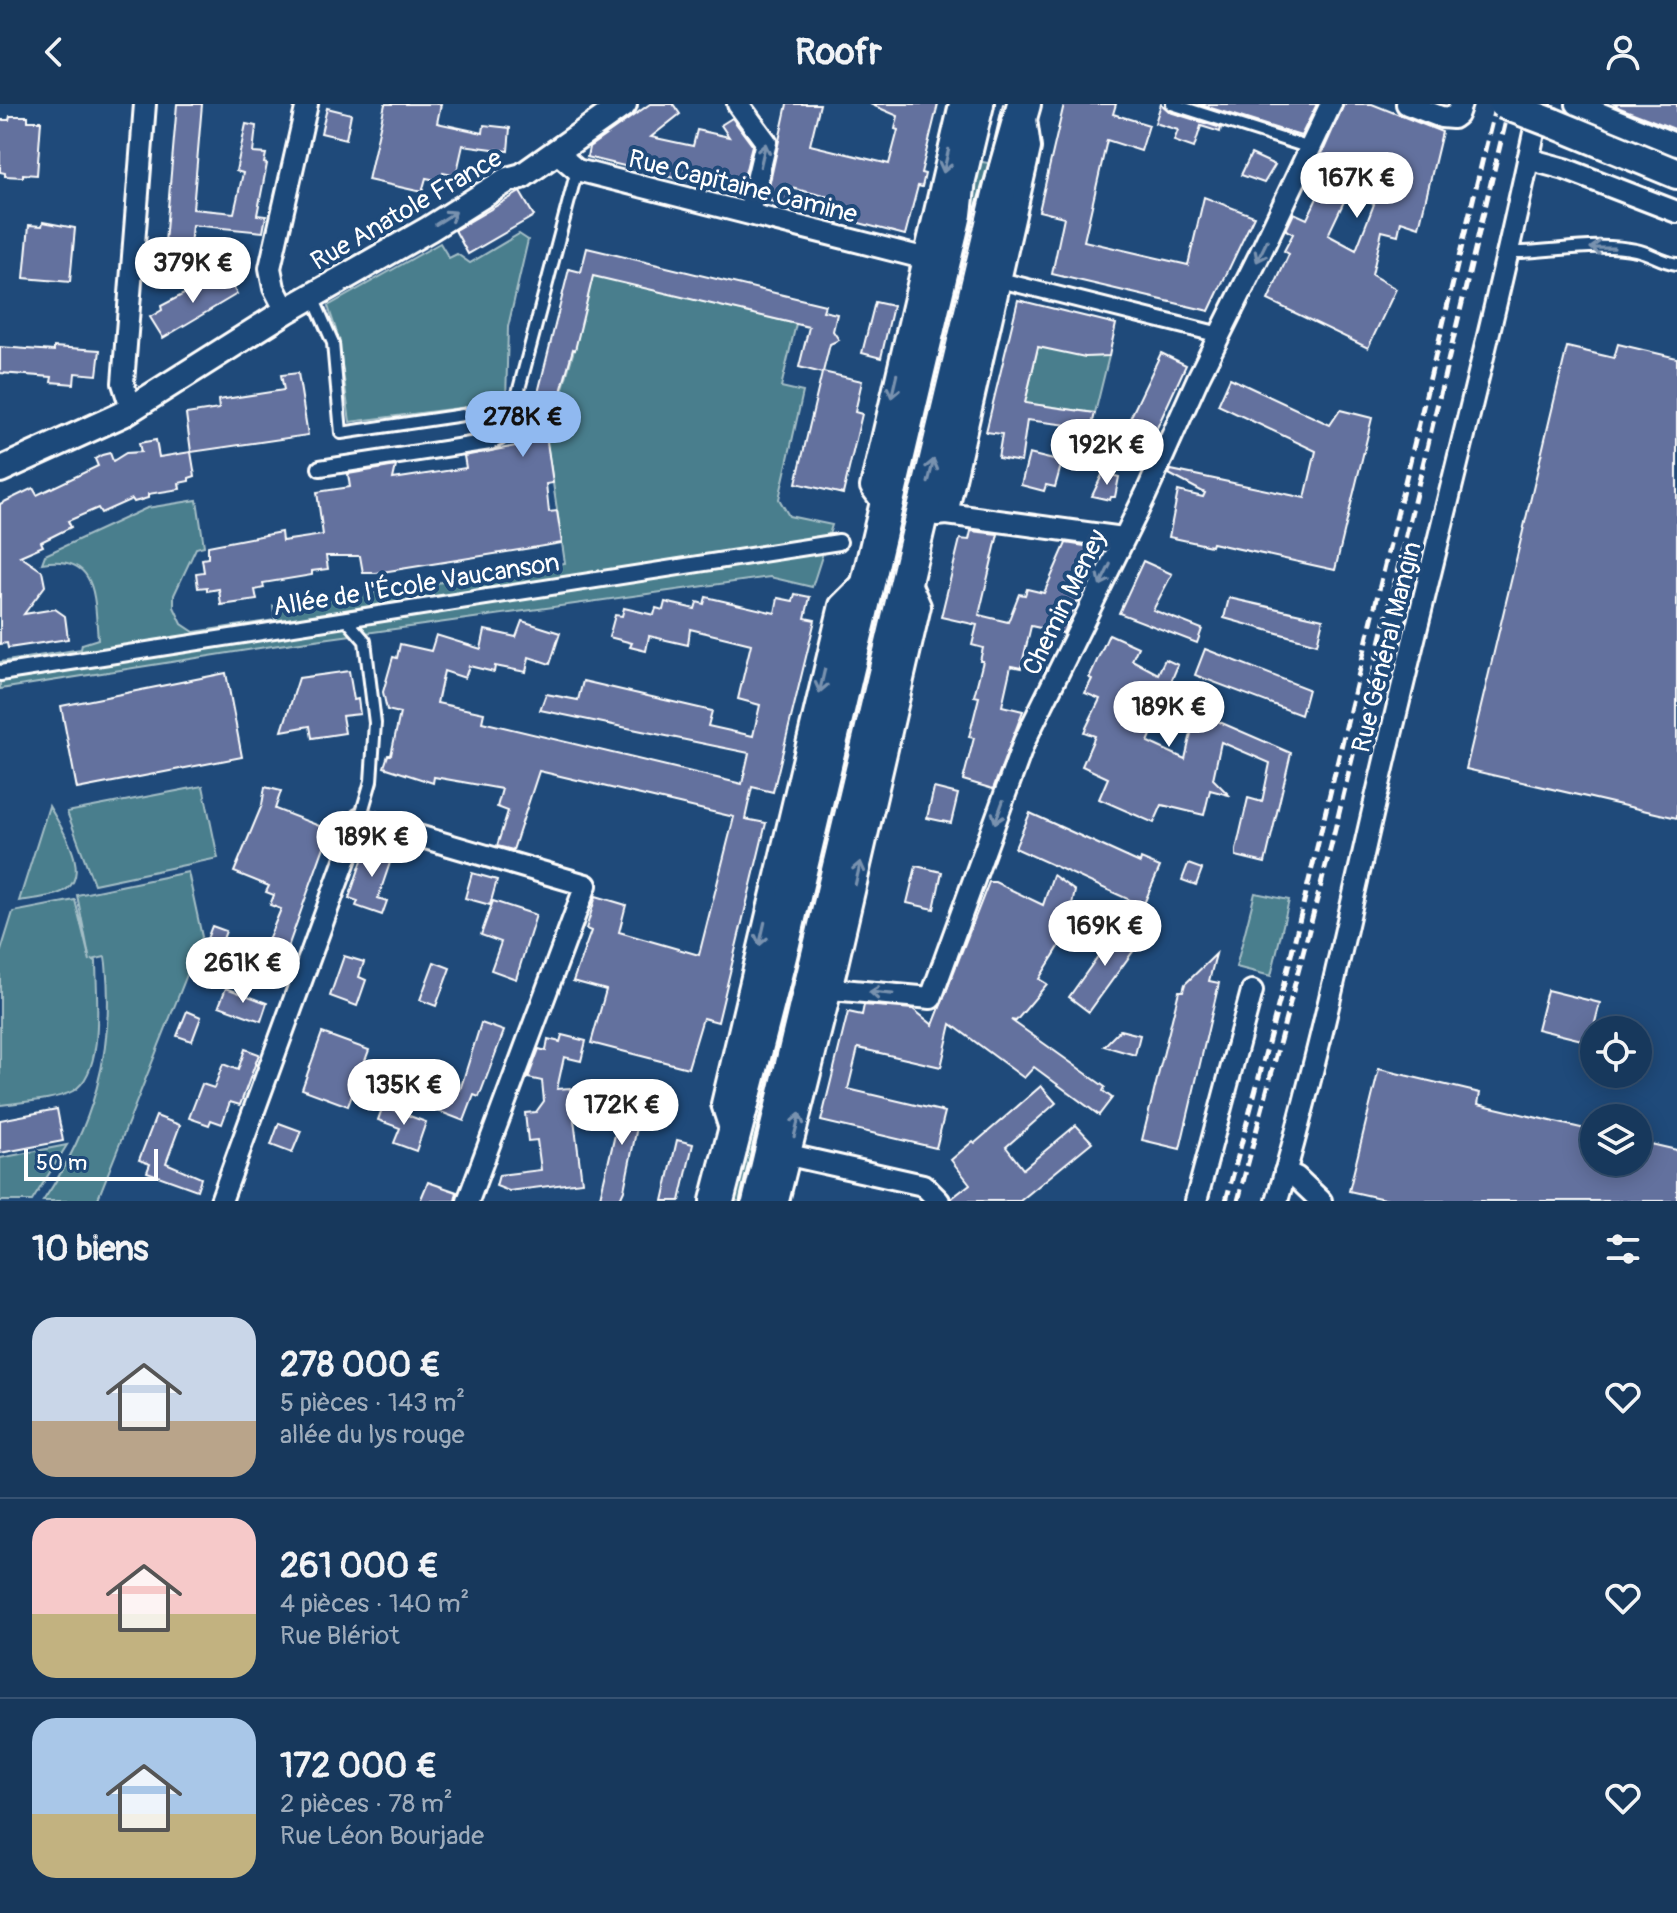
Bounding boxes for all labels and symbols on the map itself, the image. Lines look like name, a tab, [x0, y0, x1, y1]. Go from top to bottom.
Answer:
street label: Rue Anatole France	[305, 142, 508, 278]
one-way arrow	[756, 142, 771, 168]
street label: Rue Capitaine Camine	[625, 143, 861, 231]
one-way arrow	[938, 147, 953, 173]
pin: 167K €	[1292, 152, 1422, 220]
one-way arrow	[434, 210, 457, 226]
pin: 379K €	[128, 237, 258, 305]
one-way arrow	[1254, 238, 1269, 262]
one-way arrow	[1589, 240, 1616, 256]
one-way arrow	[886, 372, 901, 398]
pin: 278K €	[458, 391, 588, 459]
pin: 192K €	[1042, 419, 1172, 487]
one-way arrow	[924, 459, 939, 485]
street label: Chemin Meney	[1016, 524, 1114, 681]
street label: Rue Général Mangin	[1345, 538, 1429, 756]
street label: Allée de l'École Vaucanson	[271, 547, 562, 623]
one-way arrow	[1097, 563, 1112, 587]
one-way arrow	[814, 667, 829, 693]
pin: 189K €	[1104, 681, 1234, 749]
one-way arrow	[990, 799, 1005, 824]
pin: 189K €	[307, 811, 437, 879]
one-way arrow	[852, 860, 867, 886]
pin: 169K €	[1040, 900, 1170, 968]
one-way arrow	[754, 921, 769, 946]
pin: 261K €	[178, 937, 308, 1005]
one-way arrow	[868, 986, 895, 1001]
pin: 135K €	[339, 1059, 469, 1127]
pin: 172K €	[557, 1079, 687, 1147]
one-way arrow	[790, 1113, 805, 1139]
scale bar	[24, 1145, 158, 1181]

